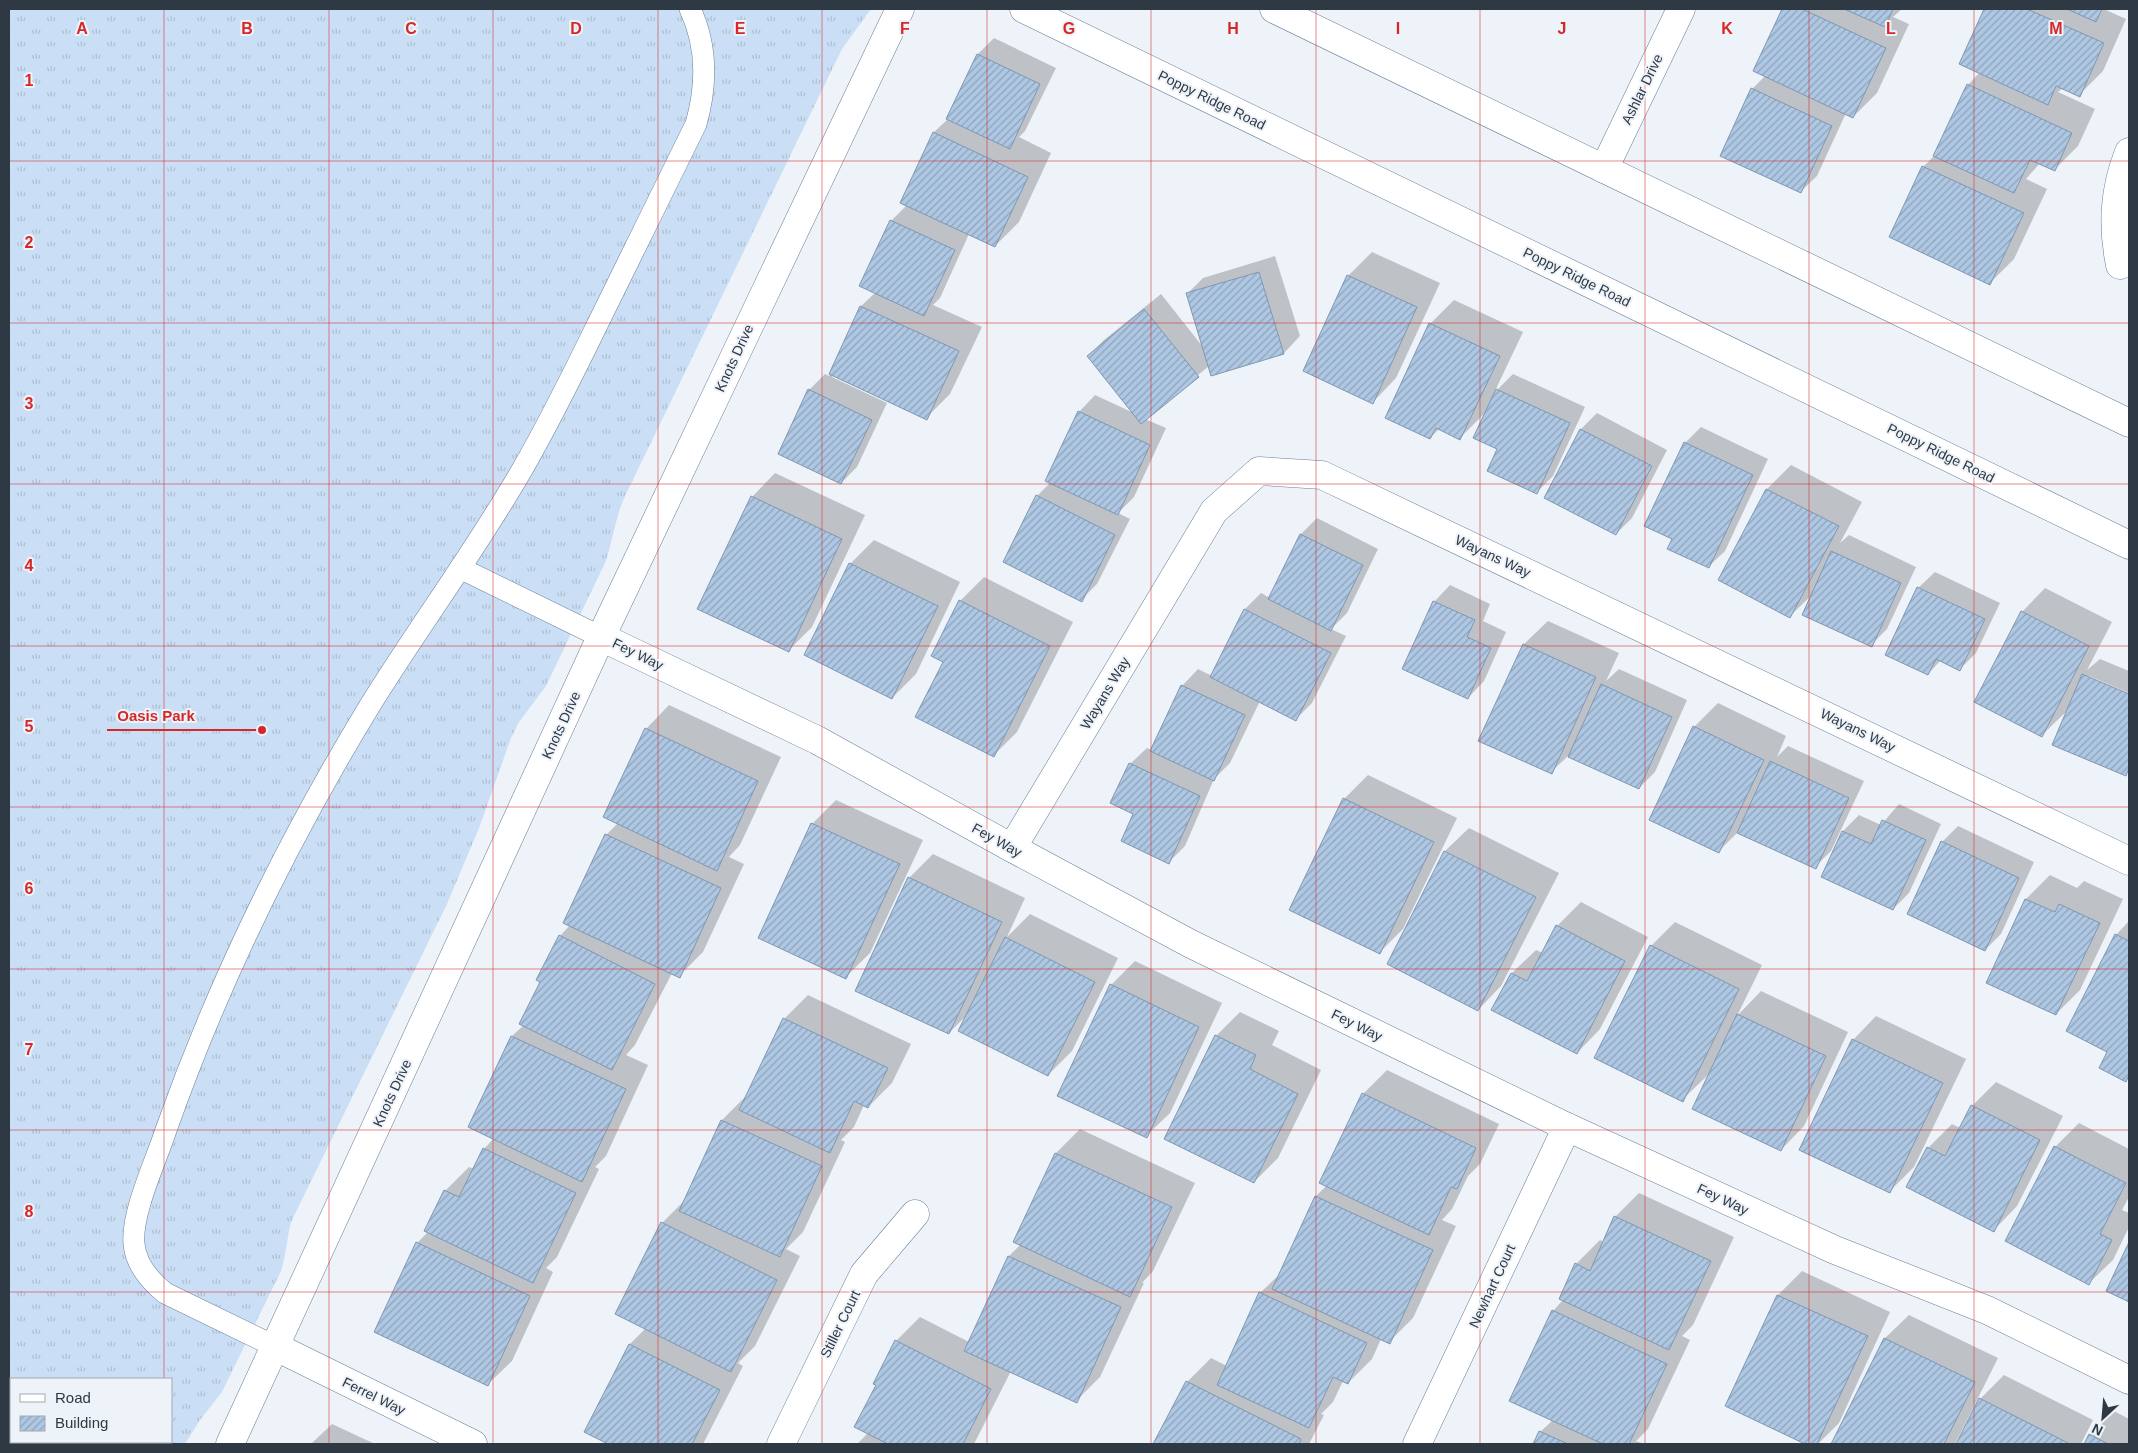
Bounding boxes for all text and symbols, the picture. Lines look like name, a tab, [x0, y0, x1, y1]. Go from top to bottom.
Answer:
text: A	[76, 20, 88, 37]
text: B	[241, 20, 253, 37]
text: C	[405, 20, 417, 37]
text: D	[570, 20, 582, 37]
text: E	[735, 20, 746, 37]
text: F	[900, 20, 910, 37]
text: G	[1063, 20, 1075, 37]
text: H	[1227, 20, 1239, 37]
text: I	[1396, 20, 1400, 37]
text: J	[1558, 20, 1566, 37]
text: K	[1721, 20, 1733, 37]
text: L	[1886, 20, 1896, 37]
text: M	[2049, 20, 2063, 37]
street label: Ashlar Drive	[1618, 51, 1666, 127]
street label: Poppy Ridge Road	[1156, 67, 1268, 133]
text: 1	[25, 72, 34, 89]
text: 2	[25, 234, 34, 251]
street label: Poppy Ridge Road	[1521, 244, 1633, 310]
street label: Knots Drive	[711, 322, 757, 394]
text: 3	[25, 395, 34, 412]
street label: Poppy Ridge Road	[1885, 420, 1997, 486]
street label: Wayans Way	[1453, 532, 1533, 580]
text: 4	[25, 557, 34, 574]
street label: Fey Way	[610, 635, 666, 673]
street label: Wayans Way	[1077, 654, 1133, 732]
street label: Knots Drive	[538, 689, 584, 761]
callout: Oasis Park	[107, 700, 205, 730]
street label: Wayans Way	[1818, 705, 1898, 755]
text: Oasis Park	[117, 707, 195, 724]
text: 5	[25, 718, 34, 735]
street label: Fey Way	[969, 820, 1025, 860]
text: 6	[25, 880, 34, 897]
street label: Fey Way	[1329, 1006, 1385, 1044]
text: 7	[25, 1041, 34, 1058]
street label: Knots Drive	[369, 1057, 415, 1129]
street label: Fey Way	[1695, 1180, 1751, 1218]
text: 8	[25, 1203, 34, 1220]
street label: Newhart Court	[1466, 1242, 1518, 1330]
street label: Stiller Court	[817, 1288, 863, 1360]
street label: Ferrel Way	[340, 1374, 408, 1418]
legend	[10, 1378, 172, 1443]
text: Road	[55, 1389, 91, 1406]
north arrow	[2078, 1393, 2128, 1443]
text: Building	[55, 1414, 108, 1431]
text: N	[2089, 1420, 2105, 1439]

